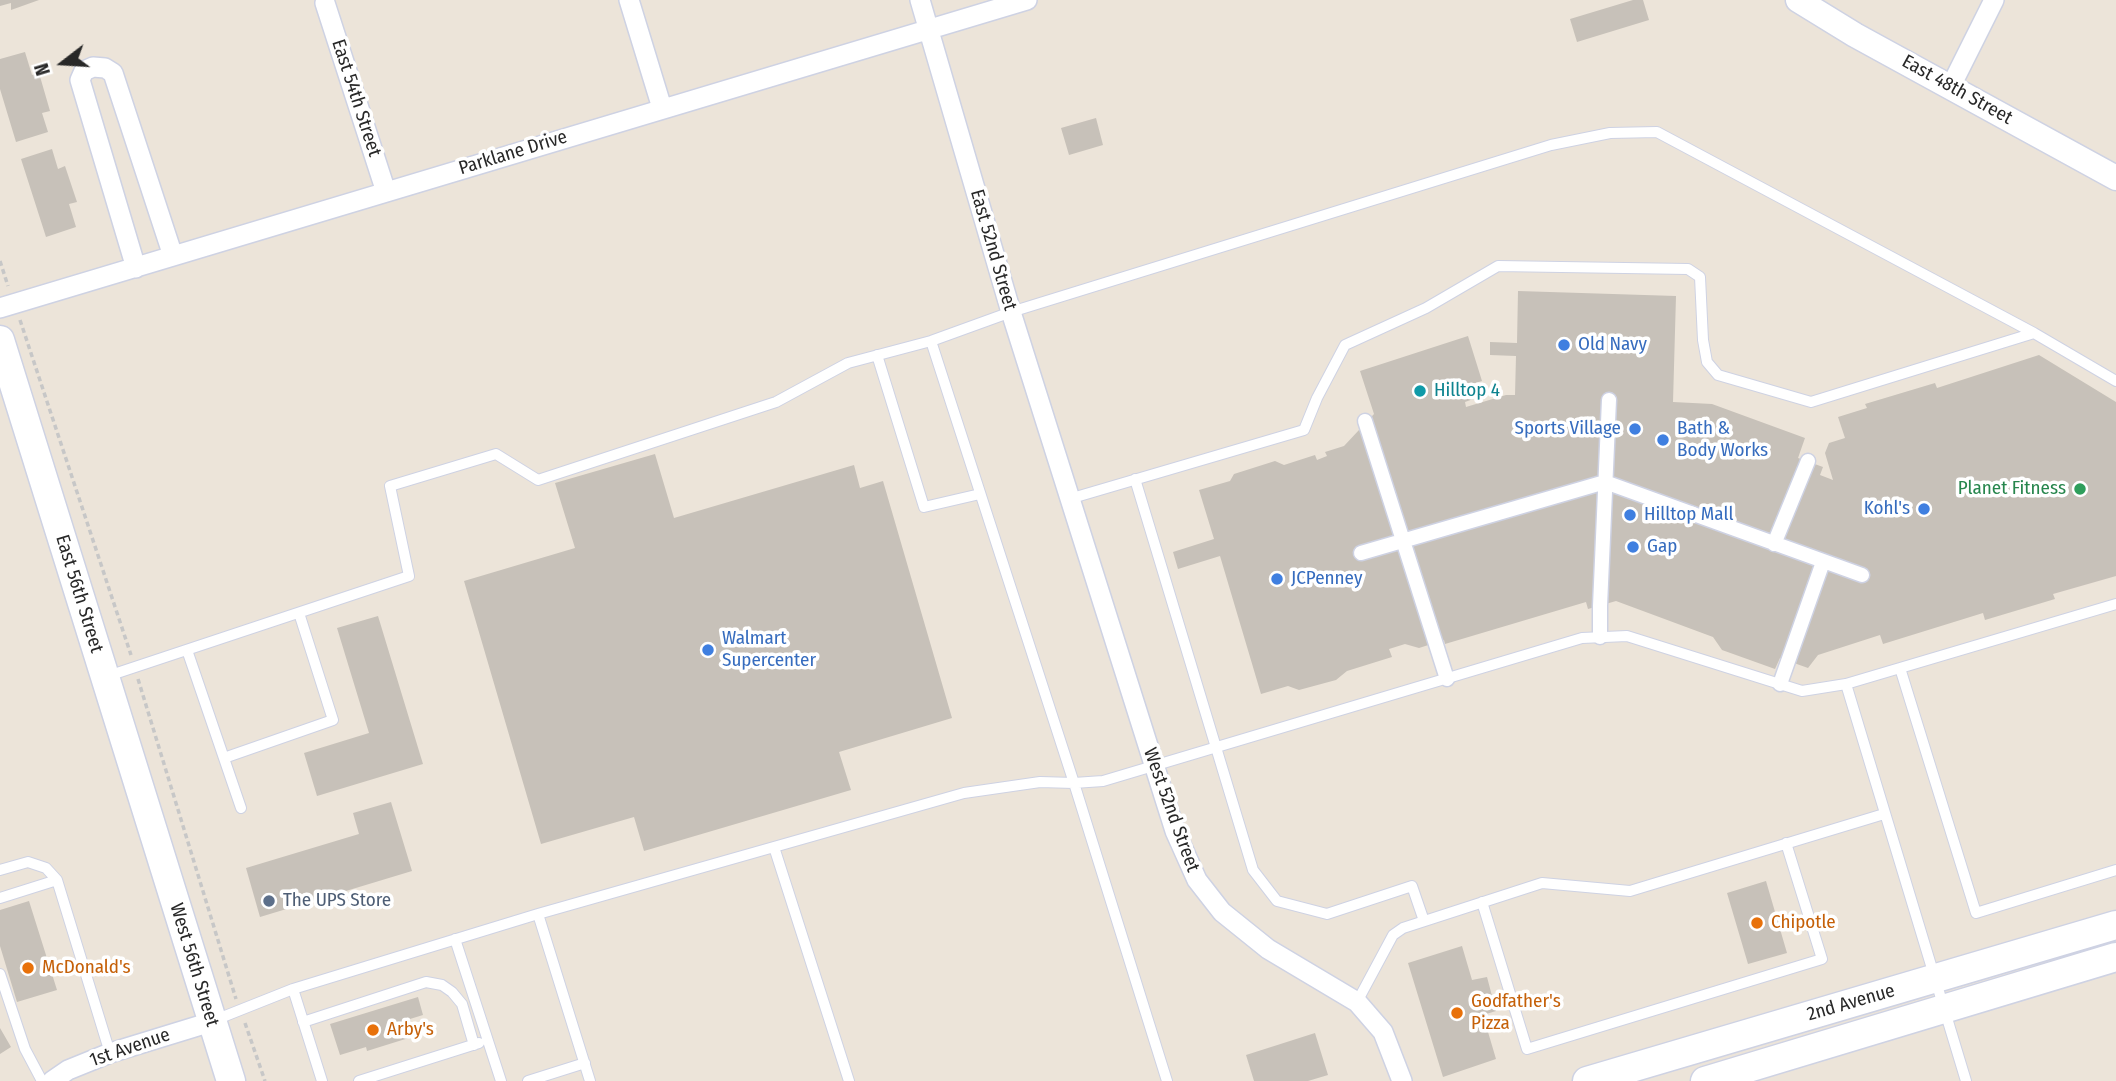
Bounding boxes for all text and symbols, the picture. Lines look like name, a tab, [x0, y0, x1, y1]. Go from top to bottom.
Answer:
north arrow	[28, 28, 98, 98]
street label: East 54th Street	[326, 36, 386, 160]
street label: East 48th Street	[1898, 50, 2016, 130]
text: N	[30, 60, 55, 78]
street label: Parklane Drive	[456, 126, 570, 180]
street label: East 52nd Street	[965, 187, 1021, 313]
place label: Old Navy	[1578, 334, 1647, 356]
marker: Old Navy	[1556, 337, 1572, 353]
place label: Hilltop 4	[1434, 380, 1500, 402]
marker: Hilltop 4	[1412, 383, 1428, 399]
place label: Sports Village	[1515, 418, 1621, 440]
place label: Bath & Body Works	[1677, 418, 1768, 462]
marker: Sports Village	[1627, 421, 1643, 437]
marker: Bath & Body Works	[1655, 432, 1671, 448]
place label: Planet Fitness	[1958, 478, 2066, 500]
marker: Planet Fitness	[2072, 481, 2088, 497]
place label: Kohl's	[1864, 498, 1910, 520]
marker: Kohl's	[1916, 501, 1932, 517]
place label: Hilltop Mall	[1644, 504, 1733, 526]
marker: Hilltop Mall	[1622, 507, 1638, 523]
street label: East 56th Street	[50, 532, 108, 656]
place label: Gap	[1647, 536, 1677, 558]
marker: Gap	[1625, 539, 1641, 555]
place label: JCPenney	[1291, 568, 1362, 590]
marker: JCPenney	[1269, 571, 1285, 587]
place label: Walmart Supercenter	[722, 628, 816, 672]
marker: Walmart Supercenter	[700, 642, 716, 658]
street label: West 52nd Street	[1138, 745, 1204, 875]
place label: The UPS Store	[283, 890, 391, 912]
marker: The UPS Store	[261, 893, 277, 909]
street label: West 56th Street	[164, 901, 224, 1029]
place label: Chipotle	[1771, 912, 1836, 934]
marker: Chipotle	[1749, 915, 1765, 931]
place label: McDonald's	[42, 957, 131, 979]
marker: McDonald's	[20, 960, 36, 976]
street label: 2nd Avenue	[1805, 980, 1897, 1026]
place label: Godfather's Pizza	[1471, 991, 1561, 1035]
marker: Godfather's Pizza	[1449, 1005, 1465, 1021]
place label: Arby's	[387, 1019, 434, 1041]
marker: Arby's	[365, 1022, 381, 1038]
street label: 1st Avenue	[87, 1024, 173, 1072]

